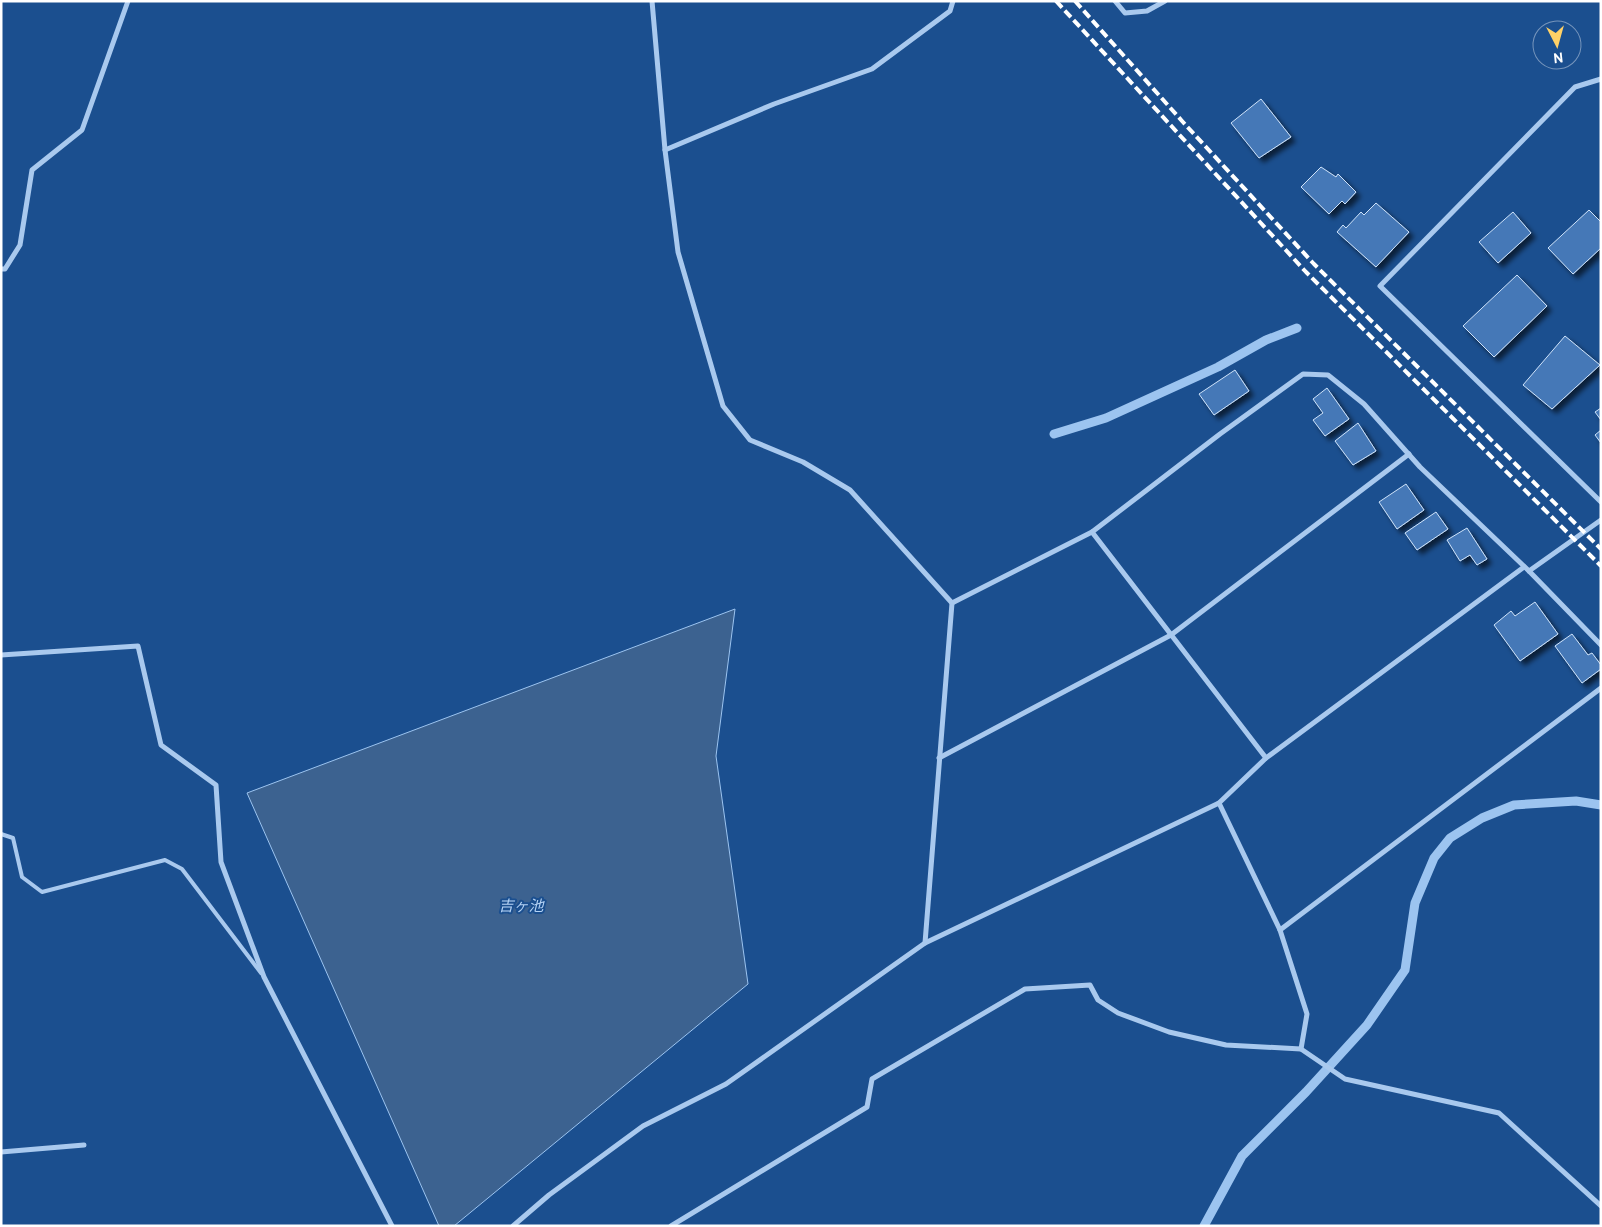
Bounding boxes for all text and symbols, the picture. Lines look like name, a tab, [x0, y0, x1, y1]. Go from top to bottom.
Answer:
north arrow	[1532, 20, 1582, 70]
text: N	[1552, 47, 1564, 65]
water label: 吉ヶ池	[498, 898, 545, 917]

